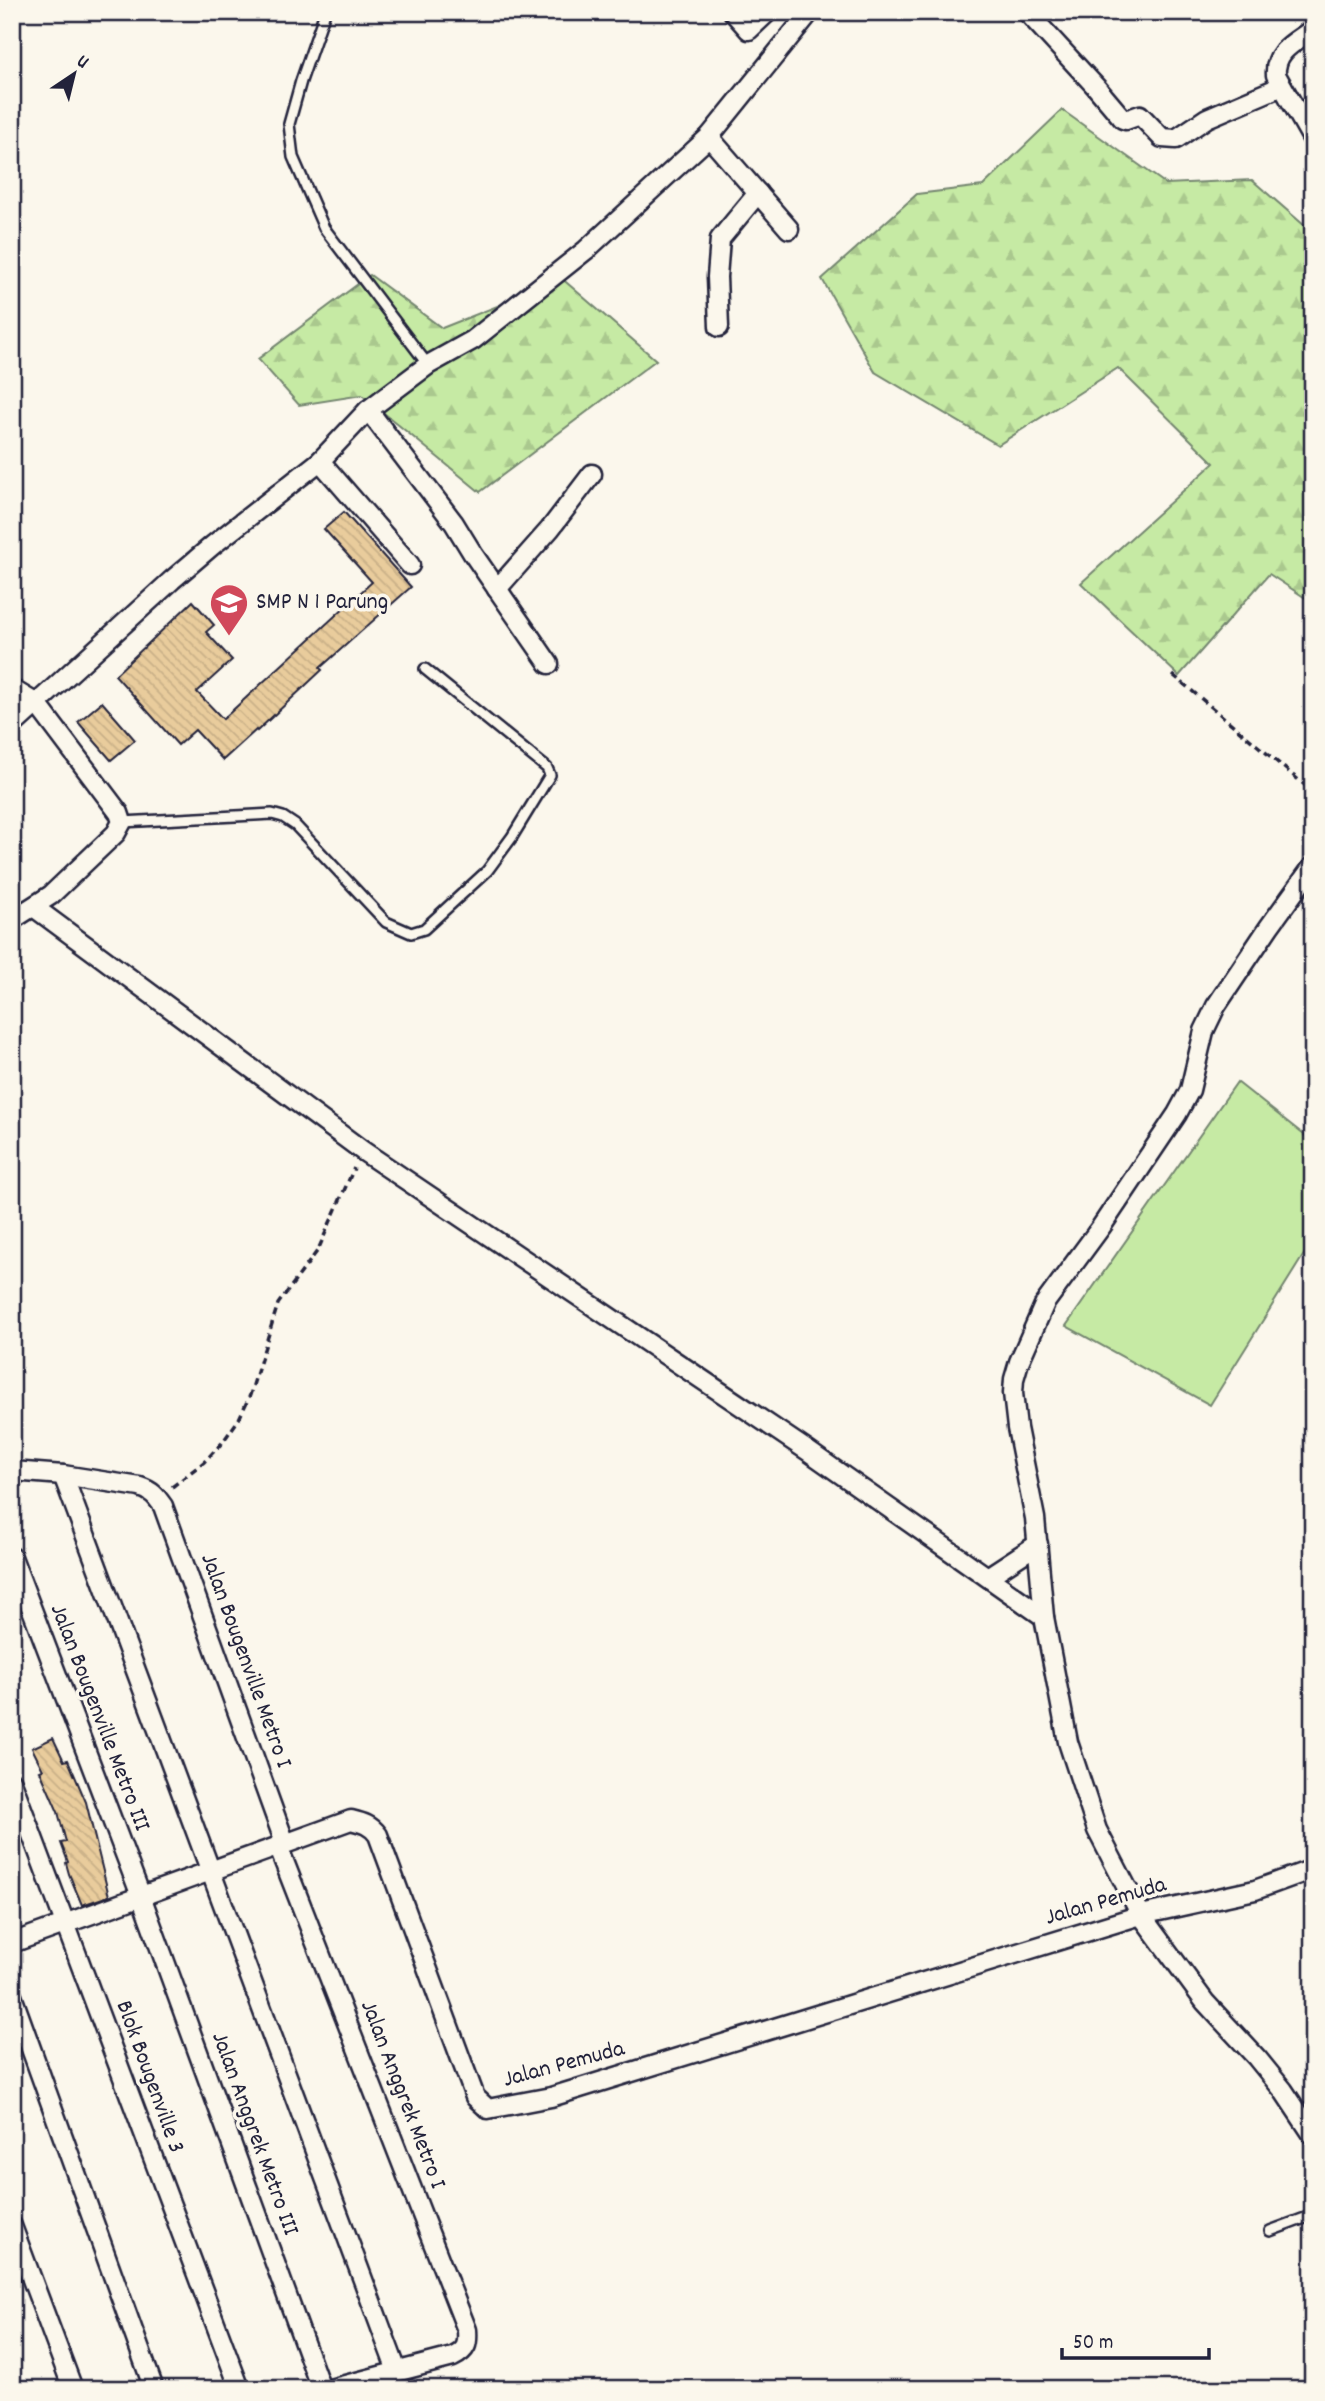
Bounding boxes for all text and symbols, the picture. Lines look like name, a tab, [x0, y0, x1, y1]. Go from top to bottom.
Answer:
north arrow	[38, 38, 108, 108]
text: U	[70, 49, 93, 77]
school or university icon: SMP N 1 Parung	[208, 582, 250, 637]
place label: SMP N 1 Parung	[256, 586, 388, 620]
street label: Jalan Bougenville Metro I	[190, 1549, 300, 1774]
street label: Jalan Bougenville Metro III	[40, 1599, 158, 1837]
street label: Jalan Pemuda	[1042, 1868, 1171, 1935]
street label: Blok Bougenville 3	[106, 1996, 192, 2158]
street label: Jalan Anggrek Metro I	[350, 1996, 454, 2195]
street label: Jalan Anggrek Metro III	[201, 2027, 307, 2241]
street label: Jalan Pemuda	[500, 2032, 629, 2098]
scale bar	[1062, 2317, 1210, 2361]
text: 50 m	[1073, 2329, 1113, 2359]

